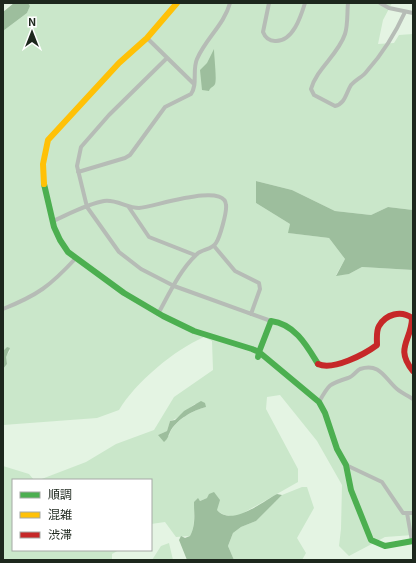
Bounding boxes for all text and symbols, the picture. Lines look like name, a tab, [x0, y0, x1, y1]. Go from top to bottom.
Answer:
north arrow	[12, 12, 52, 52]
text: N	[28, 13, 36, 29]
legend	[12, 479, 152, 551]
text: 順調	[48, 485, 72, 502]
text: 混雑	[48, 505, 72, 522]
text: 渋滞	[48, 525, 72, 542]

